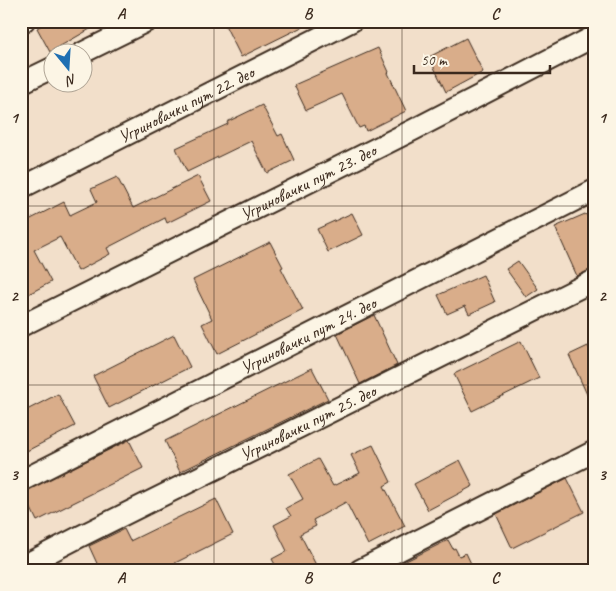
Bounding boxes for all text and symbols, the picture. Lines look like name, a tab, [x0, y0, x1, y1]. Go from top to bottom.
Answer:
text: A	[117, 4, 127, 24]
text: B	[304, 4, 314, 24]
text: C	[491, 4, 501, 24]
north arrow	[42, 42, 92, 92]
scale bar	[414, 42, 550, 74]
text: 50 m	[421, 51, 448, 70]
street label: Угриновачки пут 22. део	[115, 61, 259, 148]
text: N	[63, 70, 79, 90]
text: 1	[10, 108, 19, 128]
text: 1	[598, 108, 607, 128]
street label: Угриновачки пут 23. део	[237, 139, 381, 226]
text: 2	[10, 286, 19, 306]
text: 2	[598, 286, 607, 306]
street label: Угриновачки пут 24. део	[237, 291, 381, 379]
street label: Угриновачки пут 25. део	[236, 379, 381, 466]
text: 3	[10, 465, 19, 485]
text: 3	[598, 465, 607, 485]
text: A	[117, 568, 127, 588]
text: B	[304, 568, 314, 588]
text: C	[491, 568, 501, 588]

